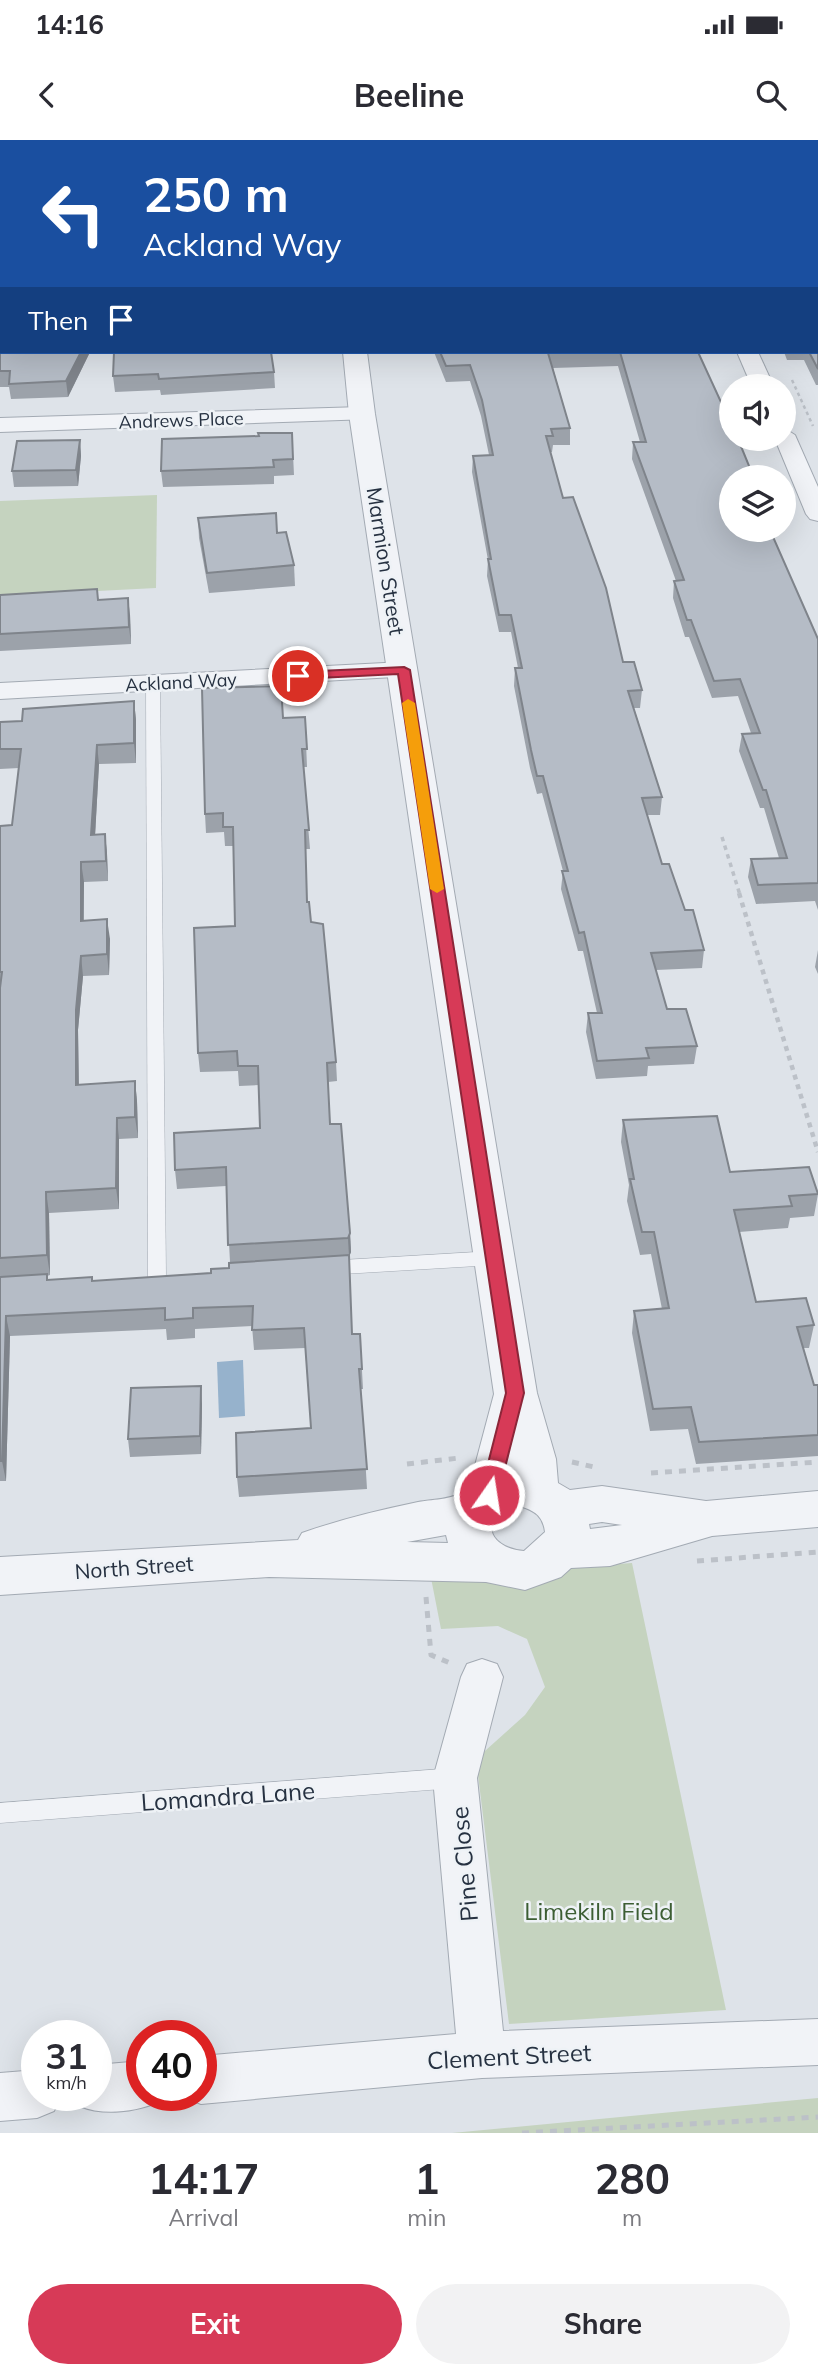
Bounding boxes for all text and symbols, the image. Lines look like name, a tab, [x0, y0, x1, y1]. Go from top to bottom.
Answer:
text: 14:16	[35, 8, 104, 41]
text: Beeline	[354, 75, 464, 115]
icon: back	[28, 76, 66, 114]
icon: search	[752, 76, 790, 114]
text: 250 m	[143, 163, 289, 224]
icon: left	[28, 168, 119, 259]
text: Ackland Way	[143, 224, 342, 264]
icon: arrive	[102, 301, 140, 339]
text: Then	[28, 304, 88, 337]
map controls	[719, 374, 796, 542]
button: sound	[719, 374, 796, 451]
street label: Andrews Place	[118, 406, 244, 434]
button: layers	[719, 465, 796, 542]
street label: Marmion Street	[361, 485, 411, 637]
pin	[268, 646, 328, 706]
icon: arrive	[279, 657, 317, 695]
street label: Ackland Way	[125, 668, 238, 696]
position arrow	[452, 1458, 526, 1532]
street label: North Street	[74, 1550, 194, 1584]
street label: Lomandra Lane	[140, 1775, 316, 1817]
street label: Pine Close	[444, 1805, 484, 1923]
park label: Limekiln Field	[524, 1896, 674, 1926]
speed limit sign: 40	[126, 2020, 217, 2111]
text: 31	[45, 2034, 88, 2078]
street label: Clement Street	[426, 2037, 592, 2075]
text: km/h	[46, 2071, 87, 2094]
text: 14:17	[148, 2152, 259, 2205]
text: 1	[414, 2152, 439, 2205]
text: 280	[594, 2152, 670, 2205]
text: Arrival	[168, 2203, 239, 2232]
text: min	[407, 2203, 446, 2232]
text: m	[622, 2203, 642, 2232]
button: Exit	[28, 2284, 402, 2364]
button: Share	[416, 2284, 790, 2364]

